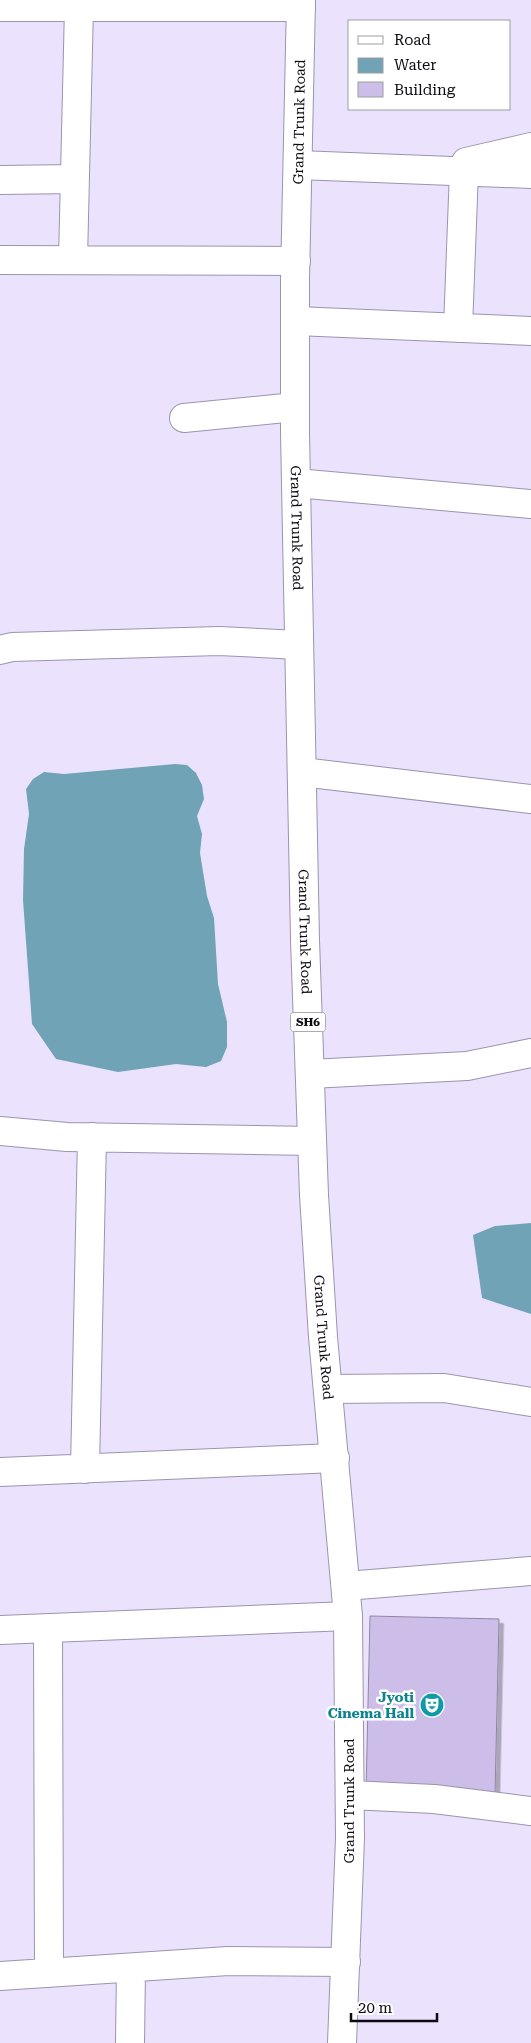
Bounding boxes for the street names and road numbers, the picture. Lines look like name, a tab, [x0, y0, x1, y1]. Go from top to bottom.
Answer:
street label: Grand Trunk Road	[290, 59, 308, 185]
street label: Grand Trunk Road	[288, 465, 306, 591]
street label: Grand Trunk Road	[296, 869, 315, 995]
road number: SH6	[290, 1012, 326, 1032]
street label: Grand Trunk Road	[311, 1274, 337, 1400]
street label: Grand Trunk Road	[341, 1738, 357, 1864]

